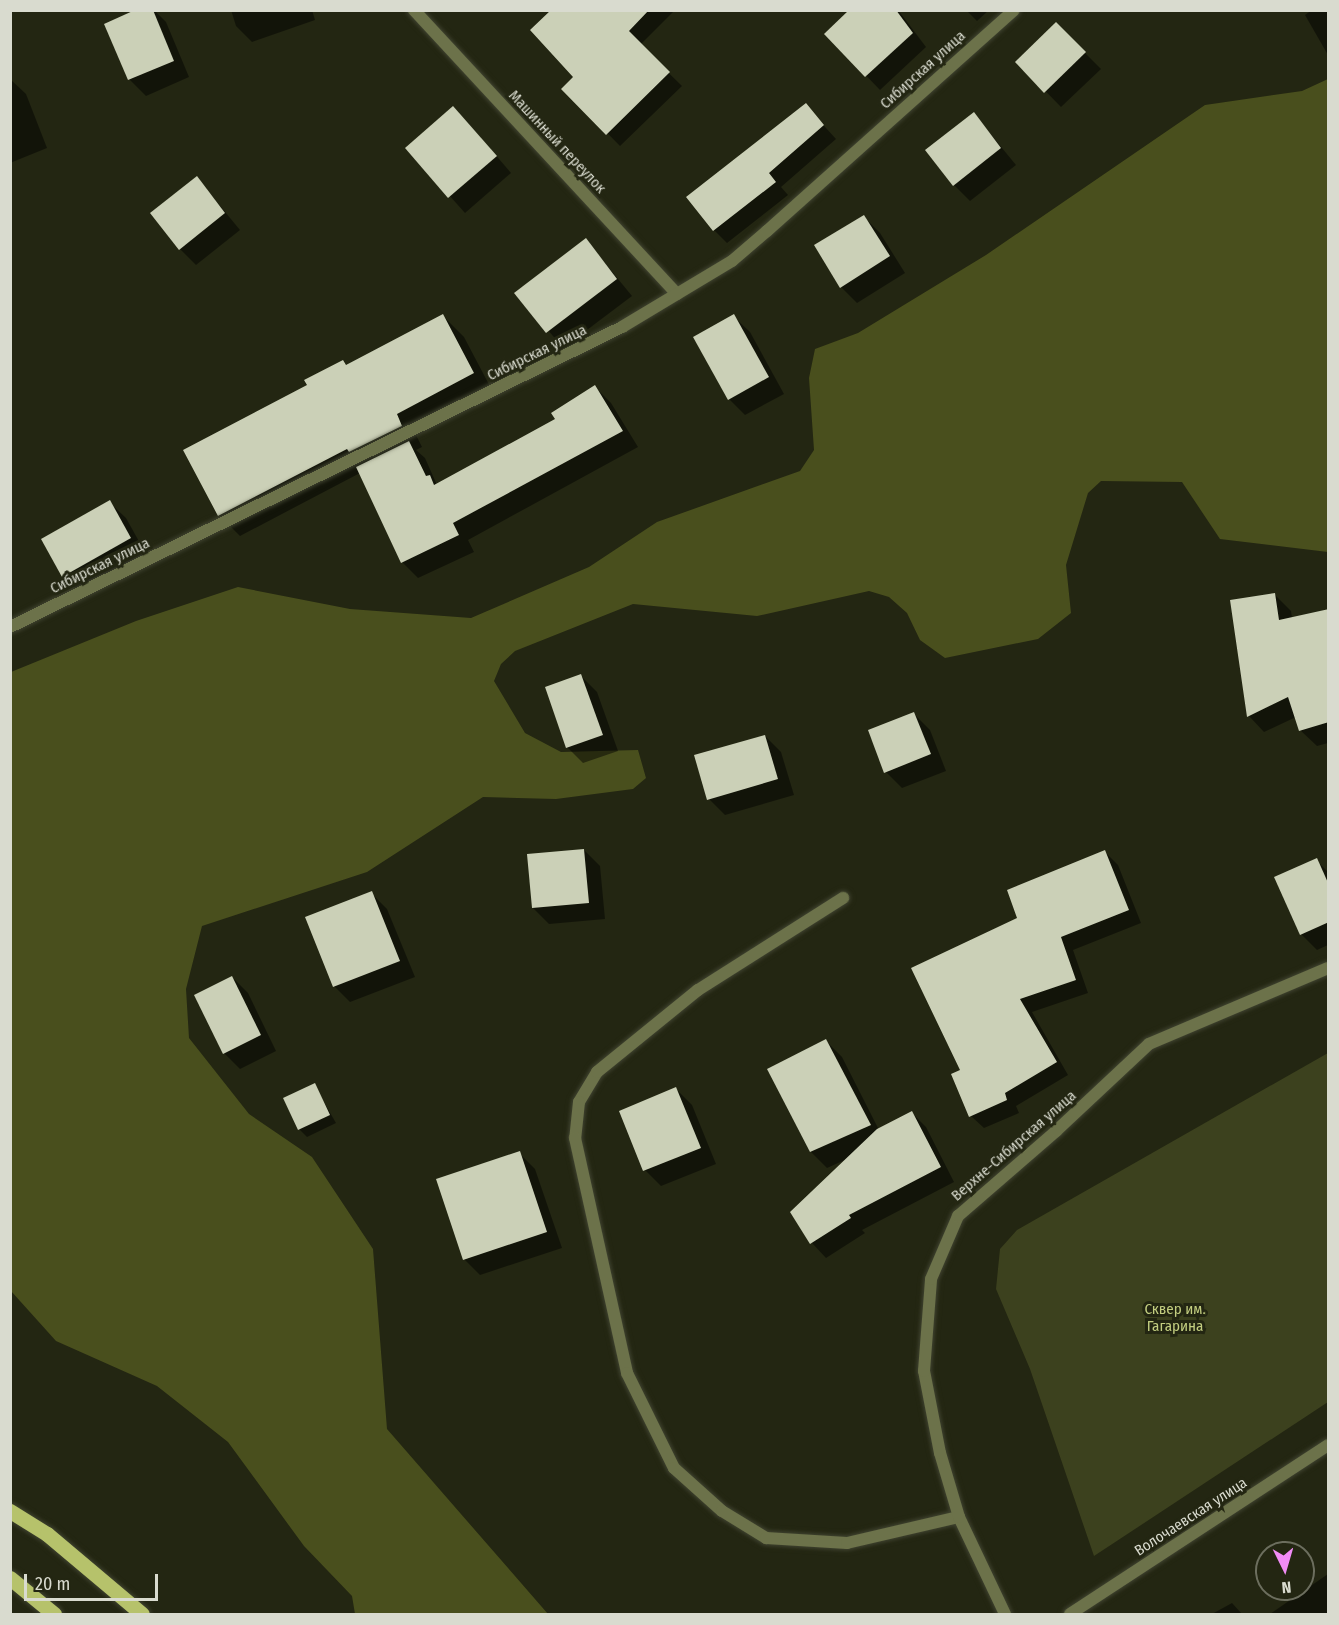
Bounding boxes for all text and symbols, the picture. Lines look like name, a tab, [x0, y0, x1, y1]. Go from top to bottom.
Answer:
street label: Сибирская улица	[877, 27, 969, 113]
street label: Машинный переулок	[505, 87, 609, 197]
street label: Сибирская улица	[484, 321, 590, 385]
street label: Сибирская улица	[47, 534, 153, 598]
street label: Верхне-Сибирская улица	[948, 1087, 1080, 1205]
park label: Сквер им. Гагарина	[1144, 1300, 1206, 1335]
street label: Волочаевская улица	[1131, 1474, 1251, 1560]
north arrow	[1255, 1541, 1315, 1601]
scale bar	[27, 1562, 160, 1600]
text: 20 m	[35, 1573, 70, 1595]
text: N	[1281, 1578, 1292, 1597]

